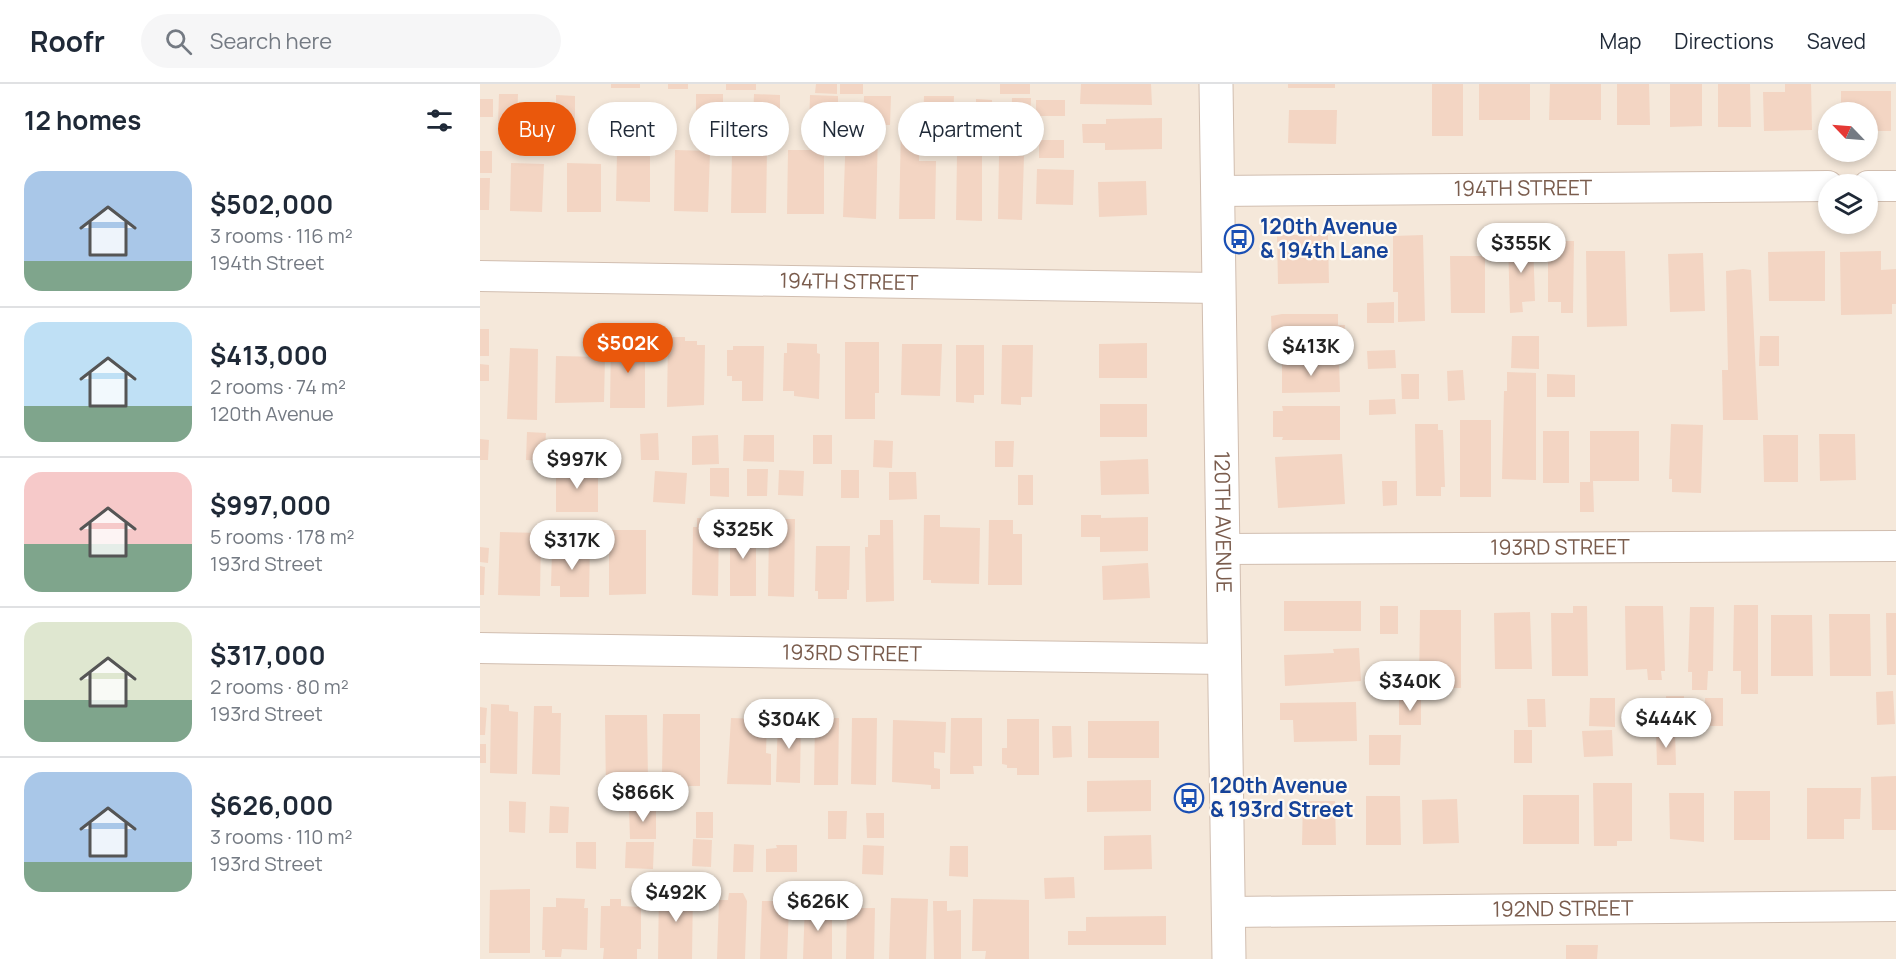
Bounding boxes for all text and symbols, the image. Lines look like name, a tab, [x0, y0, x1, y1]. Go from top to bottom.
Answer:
search box	[141, 14, 561, 68]
text: Roofr	[30, 22, 105, 60]
icon: search	[162, 25, 195, 58]
text: Search here	[210, 26, 332, 56]
text: Map	[1600, 27, 1641, 55]
text: Directions	[1674, 27, 1774, 55]
text: Saved	[1807, 27, 1866, 55]
text: 12 homes	[24, 102, 141, 138]
chip: Buy	[498, 102, 576, 156]
chip: Rent	[588, 102, 677, 156]
chip: Filters	[689, 102, 789, 156]
chip: New	[801, 102, 886, 156]
chip: Apartment	[898, 102, 1044, 156]
north arrow	[1818, 102, 1878, 162]
map controls	[1818, 102, 1878, 234]
icon: filters	[423, 104, 456, 137]
street label: 194TH STREET	[1454, 173, 1593, 202]
button: layers	[1818, 174, 1878, 234]
text: $502,000	[210, 186, 333, 222]
icon: home	[72, 195, 144, 267]
place label: 120th Avenue & 194th Lane	[1260, 212, 1398, 264]
text: 3 rooms · 116 m²	[210, 222, 353, 249]
bus stop icon: 120th Avenue & 194th Lane	[1223, 223, 1255, 255]
pin: $355K	[1479, 223, 1563, 274]
text: $355K	[1491, 229, 1551, 256]
text: 194th Street	[210, 249, 325, 276]
street label: 194TH STREET	[779, 266, 919, 296]
pin: $502K	[586, 323, 670, 374]
pin: $413K	[1269, 326, 1353, 377]
text: $502K	[597, 329, 659, 356]
text: $413K	[1282, 332, 1340, 359]
text: $413,000	[210, 337, 328, 373]
icon: home	[72, 346, 144, 418]
text: 2 rooms · 74 m²	[210, 373, 346, 400]
text: 120th Avenue	[210, 400, 334, 427]
pin: $997K	[535, 439, 619, 490]
text: $997K	[547, 445, 607, 472]
street label: 120TH AVENUE	[1208, 451, 1239, 593]
text: $997,000	[210, 487, 331, 523]
icon: home	[72, 496, 144, 568]
pin: $325K	[701, 509, 785, 560]
text: $325K	[713, 515, 773, 542]
pin: $317K	[530, 520, 614, 571]
text: 5 rooms · 178 m²	[210, 523, 355, 550]
text: $317K	[544, 526, 600, 553]
street label: 193RD STREET	[1490, 532, 1630, 561]
text: 193rd Street	[210, 550, 323, 577]
text: $317,000	[210, 637, 326, 673]
street label: 193RD STREET	[782, 637, 922, 668]
icon: home	[72, 646, 144, 718]
pin: $340K	[1368, 661, 1452, 712]
text: $340K	[1379, 667, 1441, 694]
text: 2 rooms · 80 m²	[210, 673, 349, 700]
pin: $444K	[1624, 698, 1708, 749]
pin: $304K	[747, 699, 831, 750]
text: 193rd Street	[210, 700, 323, 727]
text: $444K	[1635, 704, 1697, 731]
text: $304K	[758, 705, 820, 732]
place label: 120th Avenue & 193rd Street	[1210, 771, 1353, 823]
pin: $866K	[601, 772, 685, 823]
text: $866K	[612, 778, 674, 805]
bus stop icon: 120th Avenue & 193rd Street	[1173, 782, 1205, 814]
text: $626,000	[210, 787, 333, 823]
icon: home	[72, 796, 144, 868]
text: 3 rooms · 110 m²	[210, 823, 352, 850]
text: 193rd Street	[210, 850, 323, 877]
pin: $492K	[634, 872, 718, 923]
text: $492K	[645, 878, 707, 905]
pin: $626K	[776, 881, 860, 932]
text: $626K	[787, 887, 849, 914]
street label: 192ND STREET	[1492, 893, 1634, 923]

